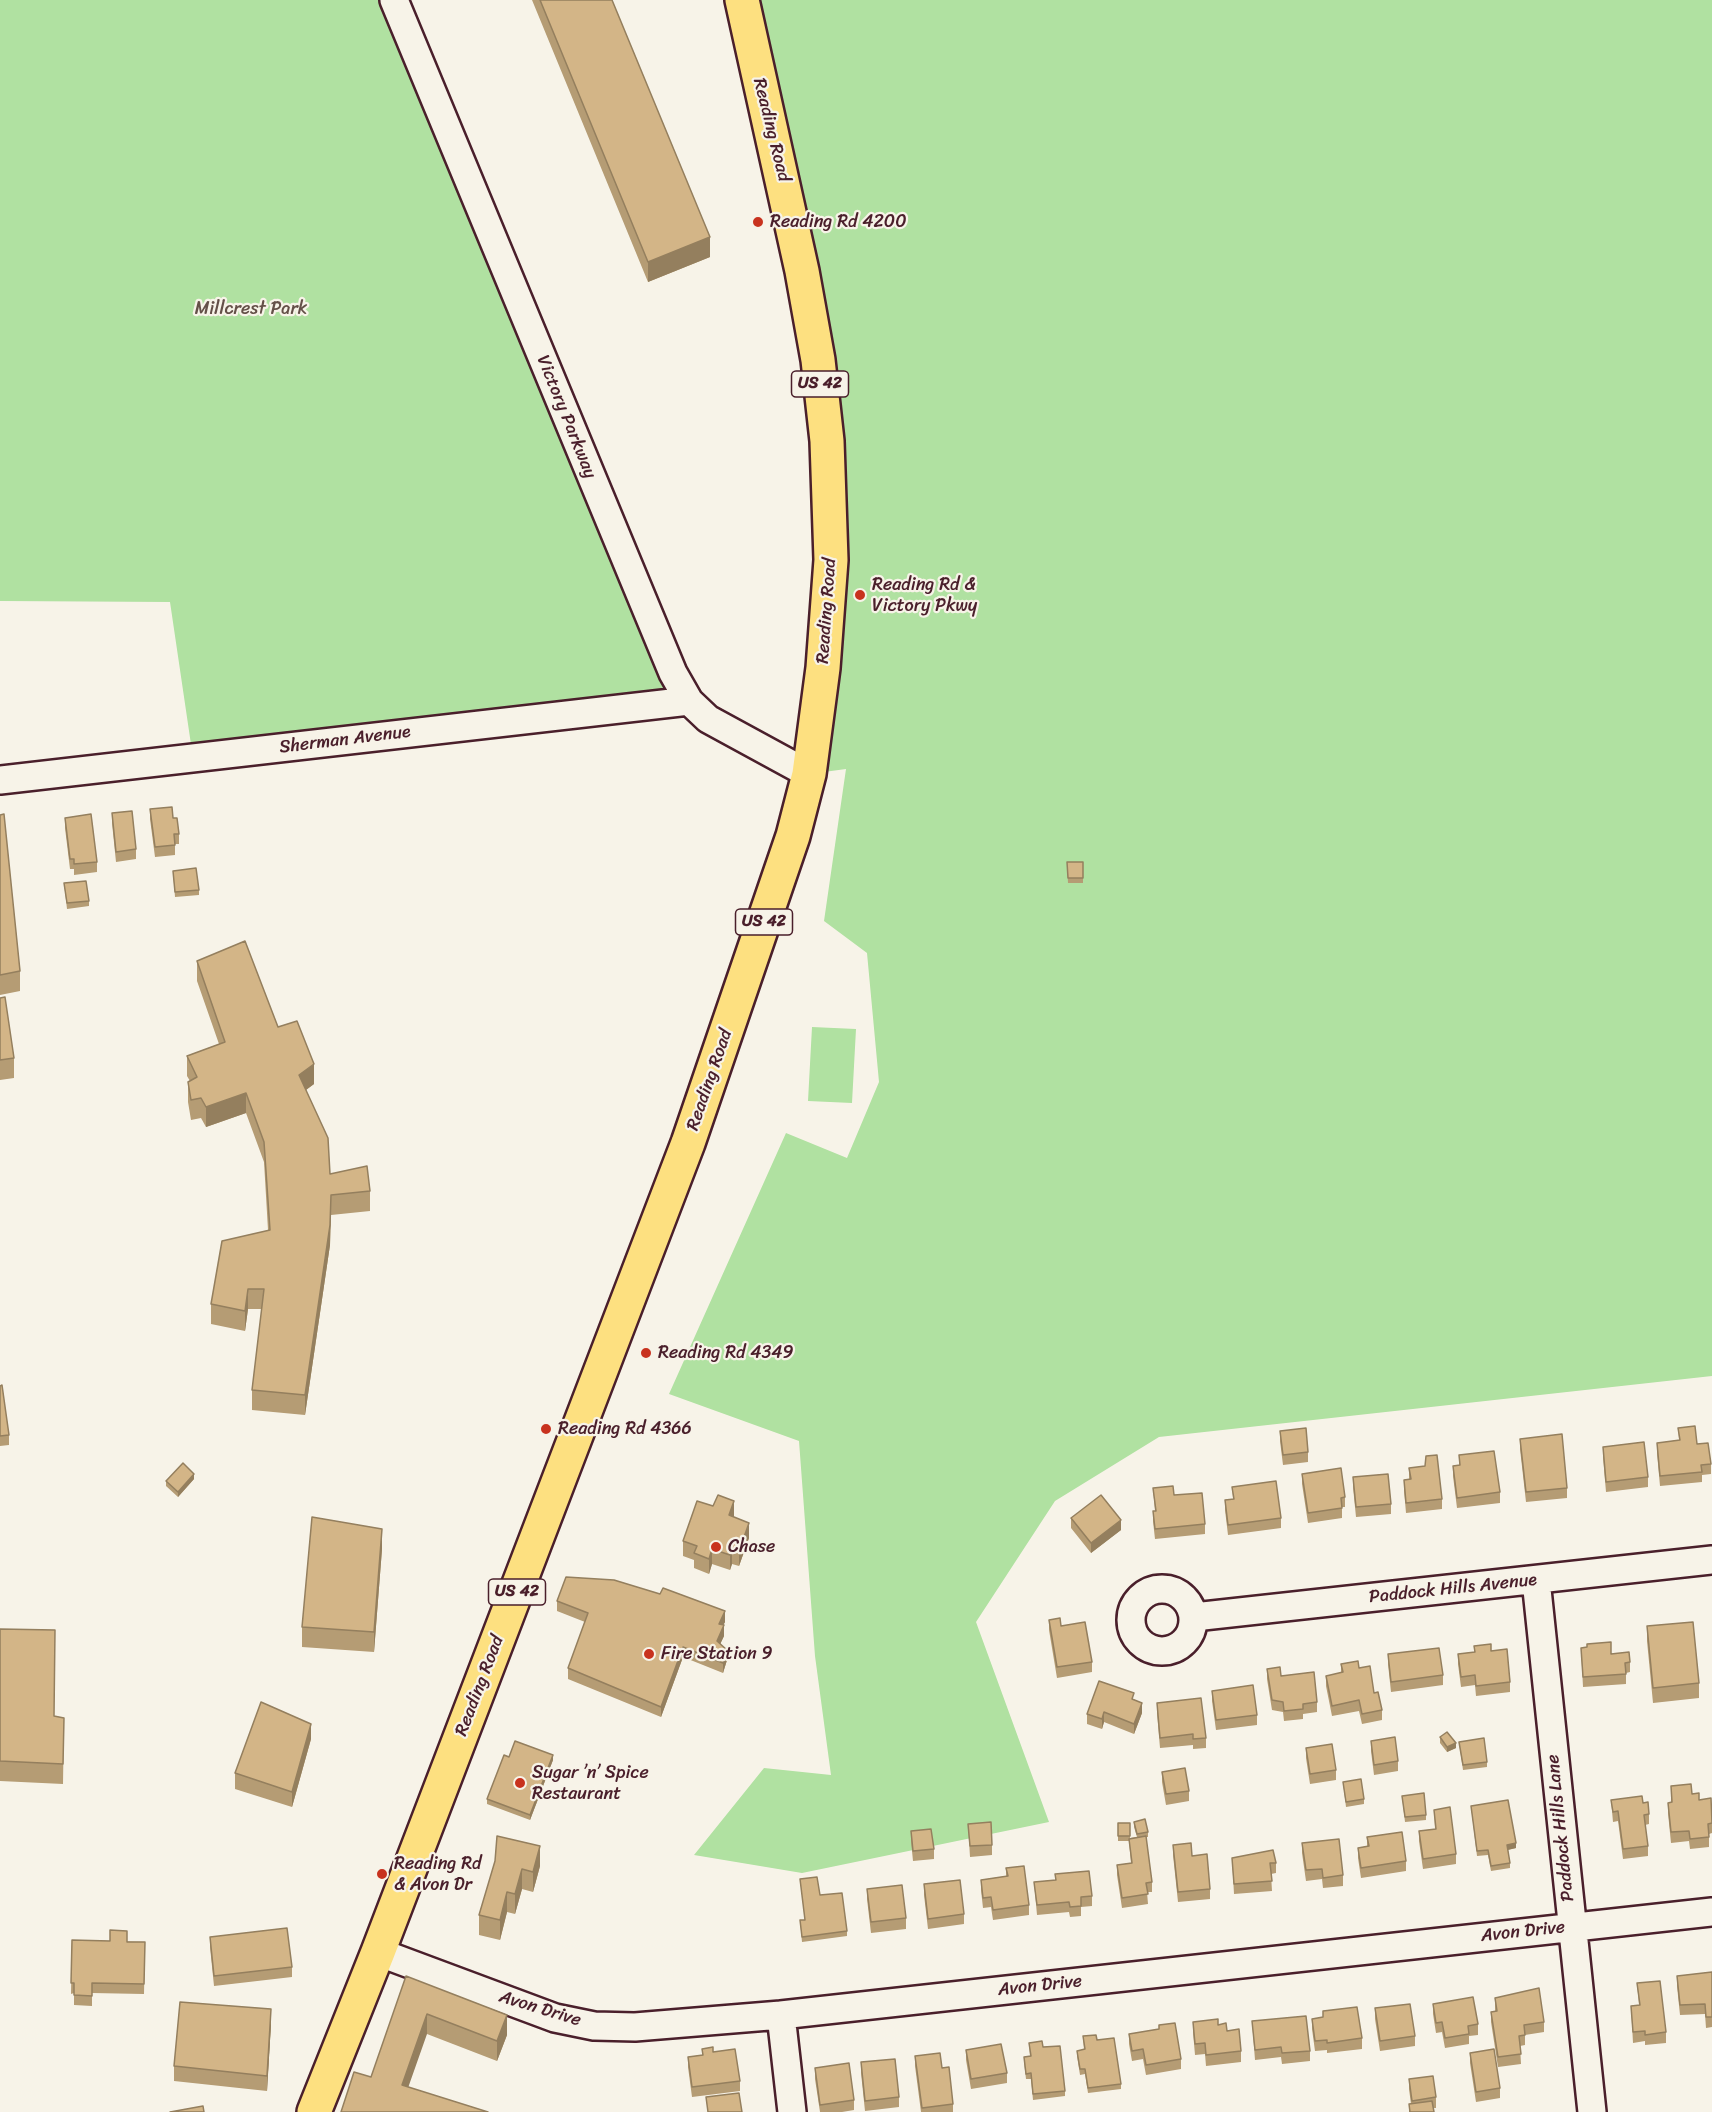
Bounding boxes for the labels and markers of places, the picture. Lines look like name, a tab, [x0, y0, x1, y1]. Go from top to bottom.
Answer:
place label: Reading Rd 4200	[770, 211, 907, 233]
marker: Reading Rd 4200	[751, 215, 765, 229]
place label: Reading Rd & Victory Pkwy	[872, 574, 977, 616]
marker: Reading Rd & Victory Pkwy	[853, 588, 867, 602]
place label: Reading Rd 4349	[658, 1342, 794, 1364]
marker: Reading Rd 4349	[639, 1346, 653, 1360]
place label: Reading Rd 4366	[558, 1418, 692, 1440]
marker: Reading Rd 4366	[539, 1422, 553, 1436]
place label: Chase	[728, 1536, 775, 1558]
marker: Chase	[709, 1540, 723, 1554]
place label: Fire Station 9	[661, 1643, 773, 1665]
marker: Fire Station 9	[642, 1647, 656, 1661]
place label: Sugar ’n’ Spice Restaurant	[532, 1762, 649, 1804]
marker: Sugar ’n’ Spice Restaurant	[513, 1776, 527, 1790]
place label: Reading Rd & Avon Dr	[394, 1853, 482, 1896]
marker: Reading Rd & Avon Dr	[375, 1867, 389, 1881]

